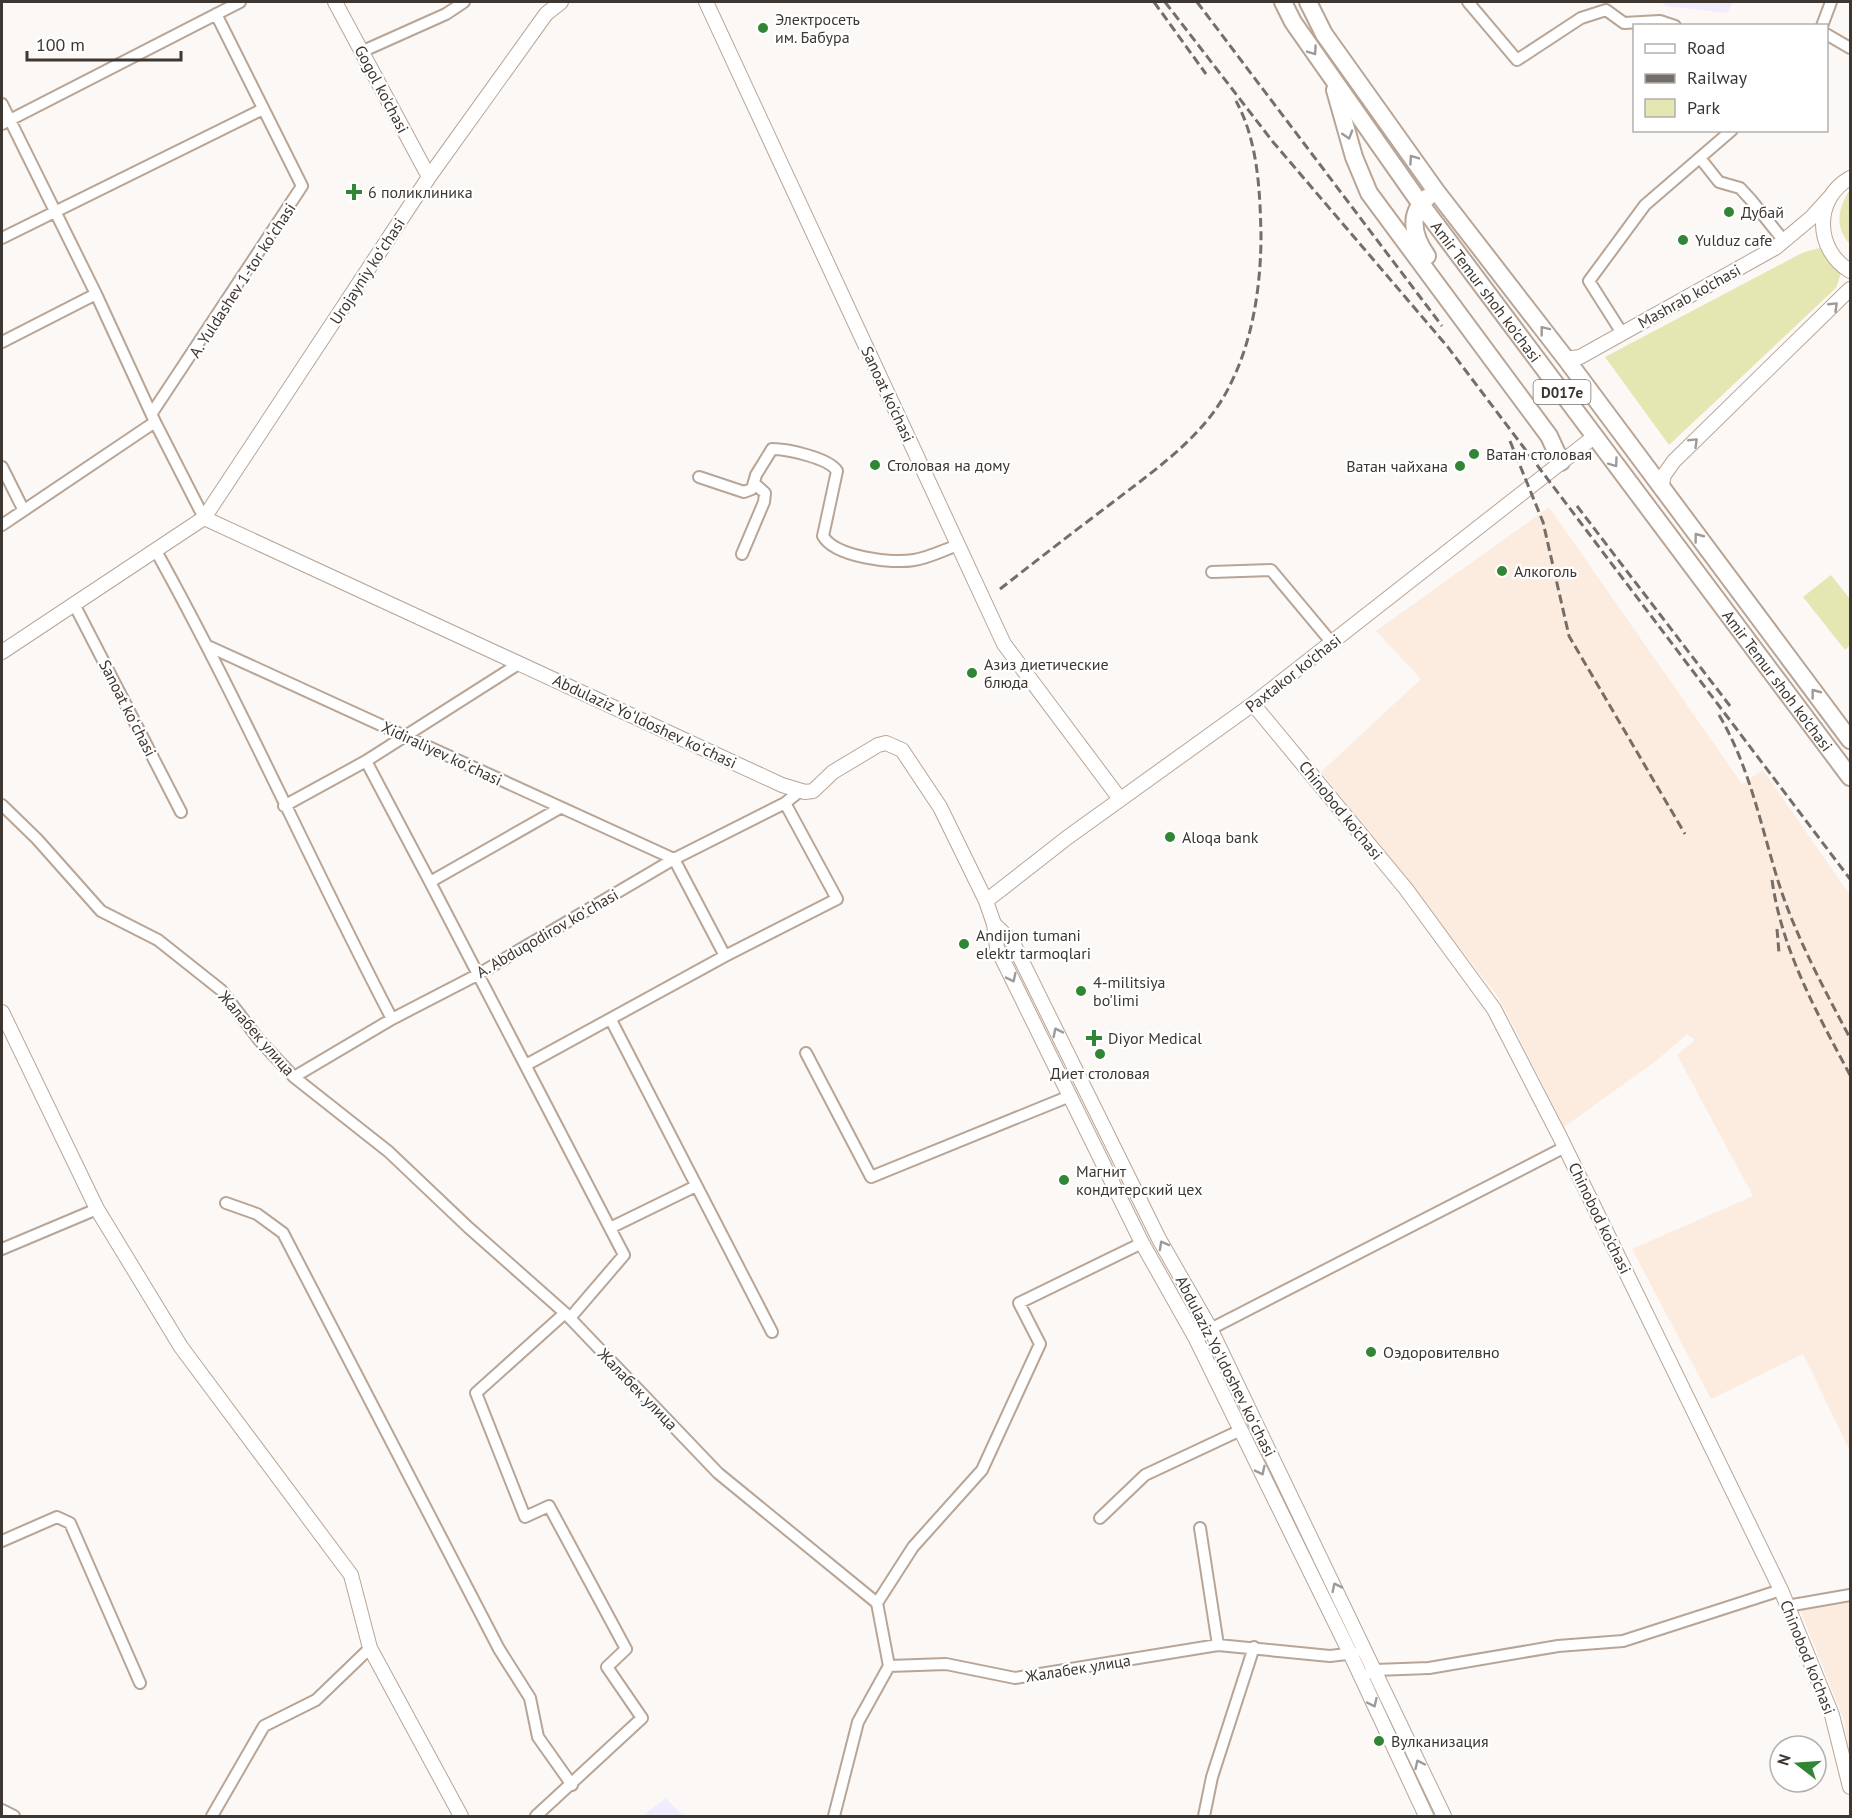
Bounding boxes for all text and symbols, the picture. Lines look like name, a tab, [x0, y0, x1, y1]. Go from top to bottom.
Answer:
place label: Электросеть им. Бабура	[775, 9, 860, 47]
marker: Электросеть им. Бабура	[756, 21, 770, 35]
scale bar	[27, 24, 182, 62]
legend	[1633, 24, 1828, 132]
text: 100 m	[36, 33, 85, 56]
text: Road	[1687, 36, 1725, 59]
street label: Gogol ko'chasi	[351, 42, 413, 136]
one-way arrow	[1306, 45, 1317, 56]
text: Railway	[1687, 66, 1748, 89]
text: Park	[1687, 96, 1720, 119]
one-way arrow	[1340, 129, 1353, 140]
one-way arrow	[1409, 154, 1420, 165]
place label: 6 поликлиника	[368, 182, 473, 202]
marker: 6 поликлиника	[345, 183, 363, 201]
street label: A. Yuldashev 1-tor koʻchasi	[184, 199, 300, 361]
place label: Дубай	[1741, 202, 1784, 222]
marker: Дубай	[1722, 205, 1736, 219]
street label: Urоjayniy koʻchasi	[325, 214, 409, 328]
street label: Amir Temur shoh ko'chasi	[1427, 217, 1546, 366]
place label: Yulduz cafe	[1695, 230, 1772, 250]
marker: Yulduz cafe	[1676, 233, 1690, 247]
street label: Mashrab ko'chasi	[1634, 260, 1744, 332]
one-way arrow	[1827, 302, 1838, 313]
one-way arrow	[1540, 326, 1551, 337]
street label: Sanoat ko'chasi	[857, 343, 919, 445]
road number: D017e	[1534, 380, 1590, 404]
one-way arrow	[1687, 438, 1698, 449]
place label: Ватан столовая	[1486, 444, 1592, 464]
marker: Ватан столовая	[1467, 447, 1481, 461]
place label: Столовая на дому	[887, 455, 1011, 475]
place label: Ватан чайхана	[1346, 456, 1448, 476]
one-way arrow	[1607, 456, 1618, 467]
marker: Столовая на дому	[868, 458, 882, 472]
marker: Ватан чайхана	[1453, 459, 1467, 473]
one-way arrow	[1694, 533, 1705, 544]
place label: Алкоголь	[1514, 561, 1577, 581]
marker: Алкоголь	[1495, 564, 1509, 578]
street label: Amir Temur shoh ko'chasi	[1718, 606, 1837, 755]
street label: Paxtakor ko'chasi	[1241, 630, 1345, 716]
place label: Азиз диетические блюда	[984, 654, 1109, 692]
street label: Sanoat koʻchasi	[95, 656, 161, 760]
marker: Азиз диетические блюда	[965, 666, 979, 680]
street label: Abdulaziz Yoʻldoshev koʻchasi	[550, 670, 740, 772]
one-way arrow	[1812, 689, 1823, 700]
street label: Xidiraliyev koʻchasi	[379, 716, 505, 790]
street label: Chinobod ko'chasi	[1295, 756, 1387, 864]
place label: Aloqa bank	[1182, 827, 1259, 847]
marker: Aloqa bank	[1163, 830, 1177, 844]
street label: A. Abduqodirov koʻchasi	[472, 884, 622, 982]
place label: Andijon tumani elektr tarmoqlari	[976, 925, 1091, 963]
marker: Andijon tumani elektr tarmoqlari	[957, 937, 971, 951]
one-way arrow	[1005, 972, 1016, 983]
place label: 4-militsiya bo'limi	[1093, 972, 1166, 1010]
marker: 4-militsiya bo'limi	[1074, 984, 1088, 998]
street label: Жалабек улица	[214, 986, 299, 1080]
one-way arrow	[1053, 1028, 1064, 1039]
place label: Diyor Medical	[1108, 1028, 1202, 1048]
marker: Diyor Medical	[1085, 1029, 1103, 1047]
marker: Диет столовая	[1093, 1047, 1107, 1061]
place label: Диет столовая	[1050, 1063, 1150, 1083]
street label: Chinobod ko'chasi	[1564, 1159, 1636, 1277]
place label: Магнит кондитерский цех	[1076, 1161, 1202, 1199]
marker: Магнит кондитерский цех	[1057, 1173, 1071, 1187]
one-way arrow	[1159, 1240, 1170, 1251]
street label: Abdulaziz Yoʻldoshev koʻchasi	[1172, 1272, 1280, 1460]
place label: Оэдоровителвно	[1383, 1342, 1500, 1362]
street label: Жалабек улица	[593, 1343, 682, 1434]
marker: Оэдоровителвно	[1364, 1345, 1378, 1359]
one-way arrow	[1254, 1464, 1265, 1475]
one-way arrow	[1331, 1583, 1343, 1594]
street label: Chinobod ko'chasi	[1776, 1597, 1840, 1717]
street label: Жалабек улица	[1023, 1650, 1132, 1686]
one-way arrow	[1365, 1697, 1377, 1708]
place label: Вулканизация	[1391, 1731, 1489, 1751]
marker: Вулканизация	[1372, 1734, 1386, 1748]
north arrow	[1768, 1734, 1828, 1794]
text: N	[1773, 1752, 1795, 1768]
one-way arrow	[1414, 1759, 1426, 1770]

